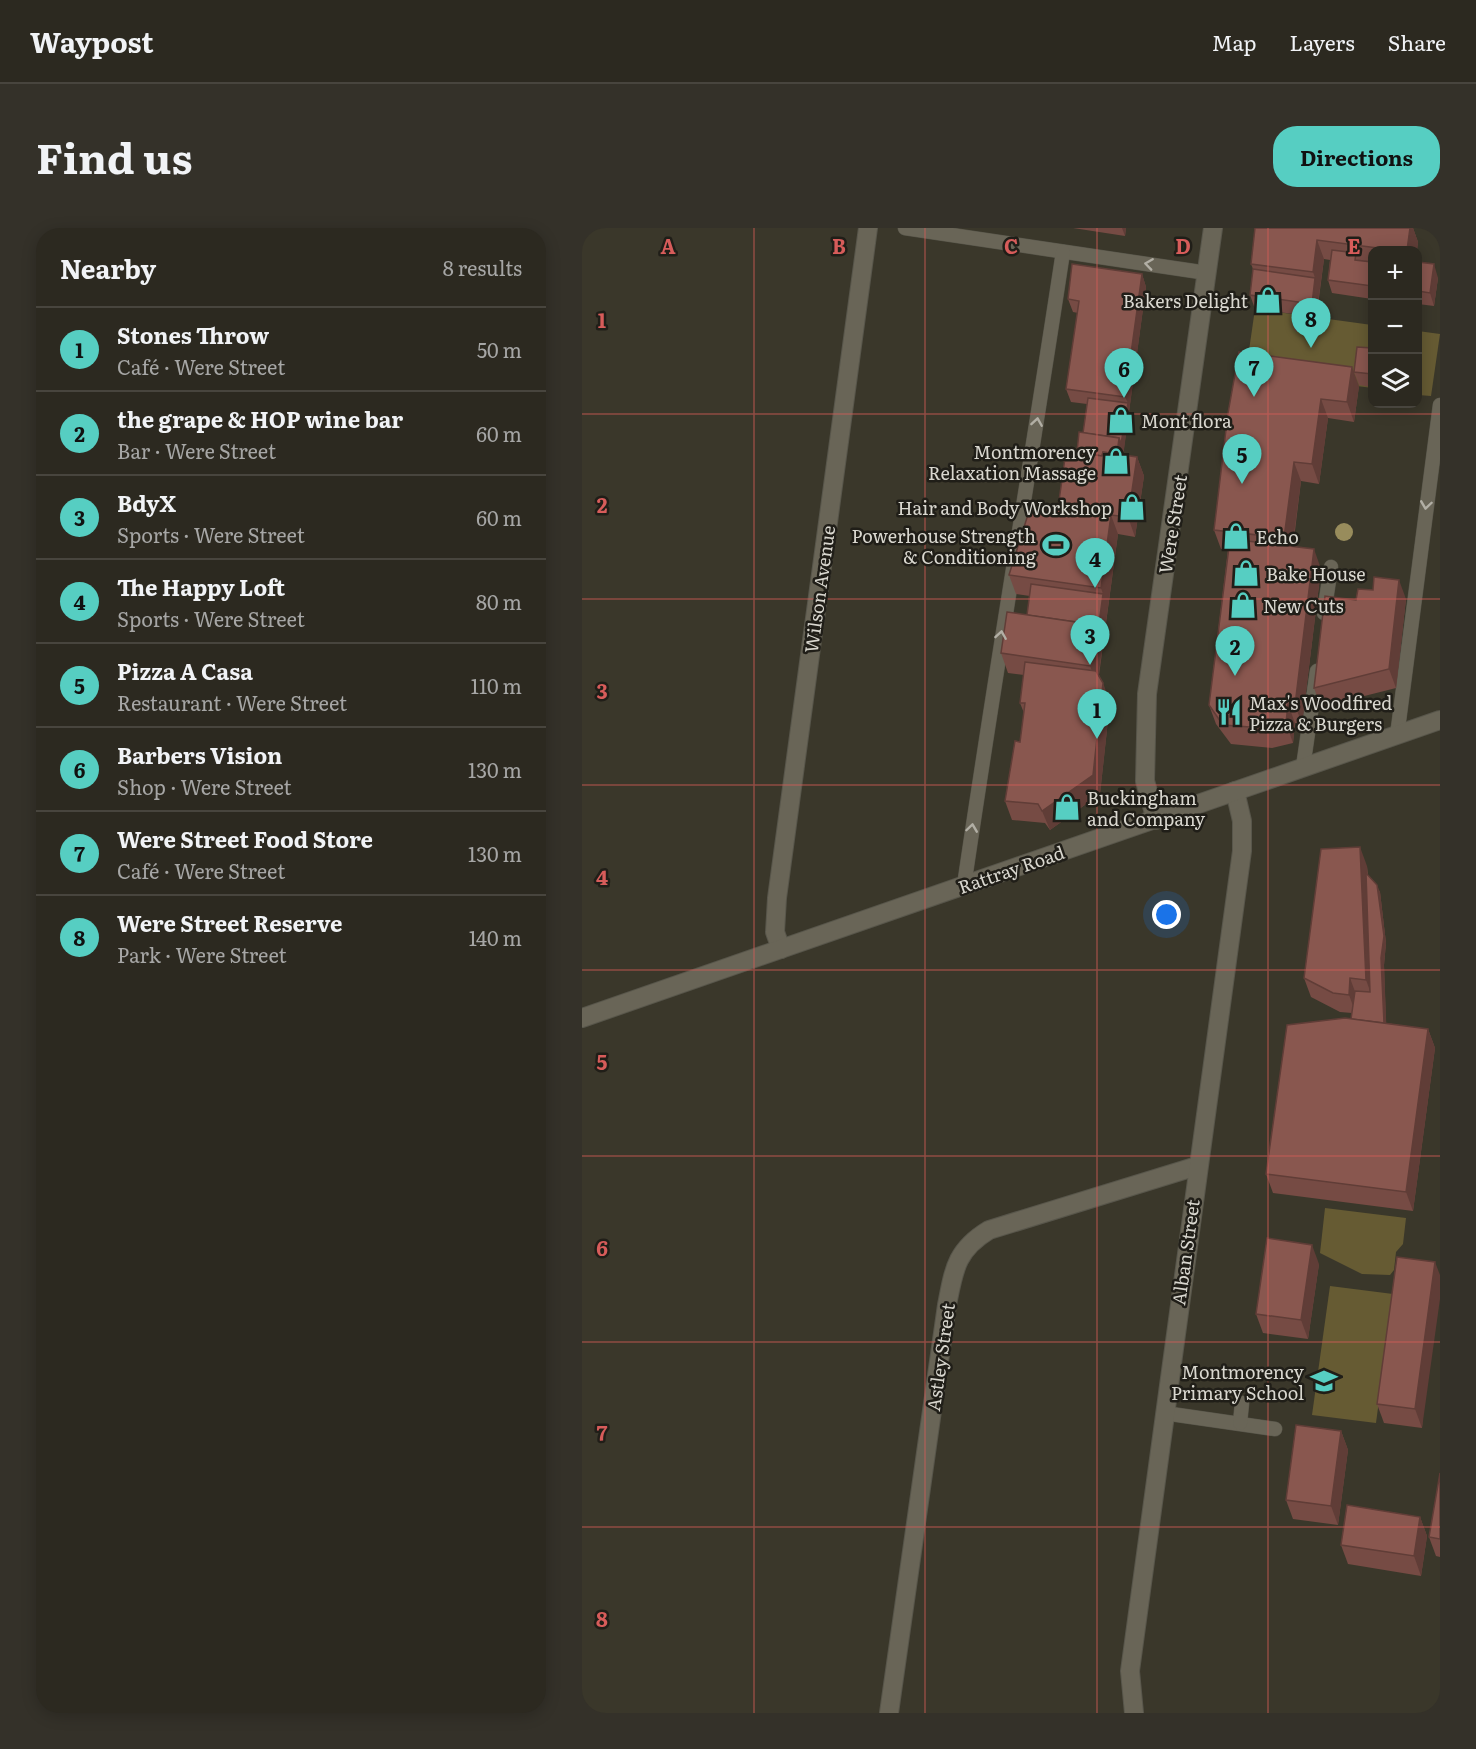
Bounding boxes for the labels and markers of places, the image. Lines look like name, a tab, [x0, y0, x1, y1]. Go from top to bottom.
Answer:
shop icon: Bakers Delight	[1253, 285, 1283, 315]
place label: Bakers Delight	[1123, 287, 1249, 314]
pin: 8	[1292, 298, 1330, 348]
pin: 6	[1104, 348, 1144, 398]
pin: 7	[1234, 348, 1274, 397]
shop icon: Mont flora	[1106, 405, 1136, 435]
place label: Mont flora	[1141, 407, 1232, 434]
pin: 5	[1222, 434, 1262, 484]
place label: Montmorency Relaxation Massage	[928, 438, 1097, 486]
shop icon: Montmorency Relaxation Massage	[1101, 446, 1131, 476]
shop icon: Hair and Body Workshop	[1117, 492, 1147, 522]
place label: Hair and Body Workshop	[897, 494, 1112, 521]
shop icon: Echo	[1221, 521, 1251, 551]
place label: Powerhouse Strength & Conditioning	[851, 522, 1037, 570]
place label: Echo	[1256, 523, 1299, 550]
sports icon: Powerhouse Strength & Conditioning	[1041, 530, 1071, 560]
pin: 4	[1076, 538, 1114, 588]
shop icon: Bake House	[1231, 558, 1261, 588]
place label: Bake House	[1266, 560, 1366, 587]
shop icon: New Cuts	[1228, 590, 1258, 620]
place label: New Cuts	[1263, 592, 1344, 619]
pin: 3	[1070, 616, 1110, 665]
pin: 2	[1216, 626, 1254, 676]
place label: Max's Woodfired Pizza & Burgers	[1249, 689, 1392, 737]
pin: 1	[1078, 690, 1116, 739]
restaurant icon: Max's Woodfired Pizza & Burgers	[1214, 697, 1244, 727]
place label: Buckingham and Company	[1087, 784, 1206, 832]
shop icon: Buckingham and Company	[1052, 792, 1082, 822]
place label: Montmorency Primary School	[1171, 1358, 1305, 1406]
school or university icon: Montmorency Primary School	[1309, 1366, 1339, 1396]

